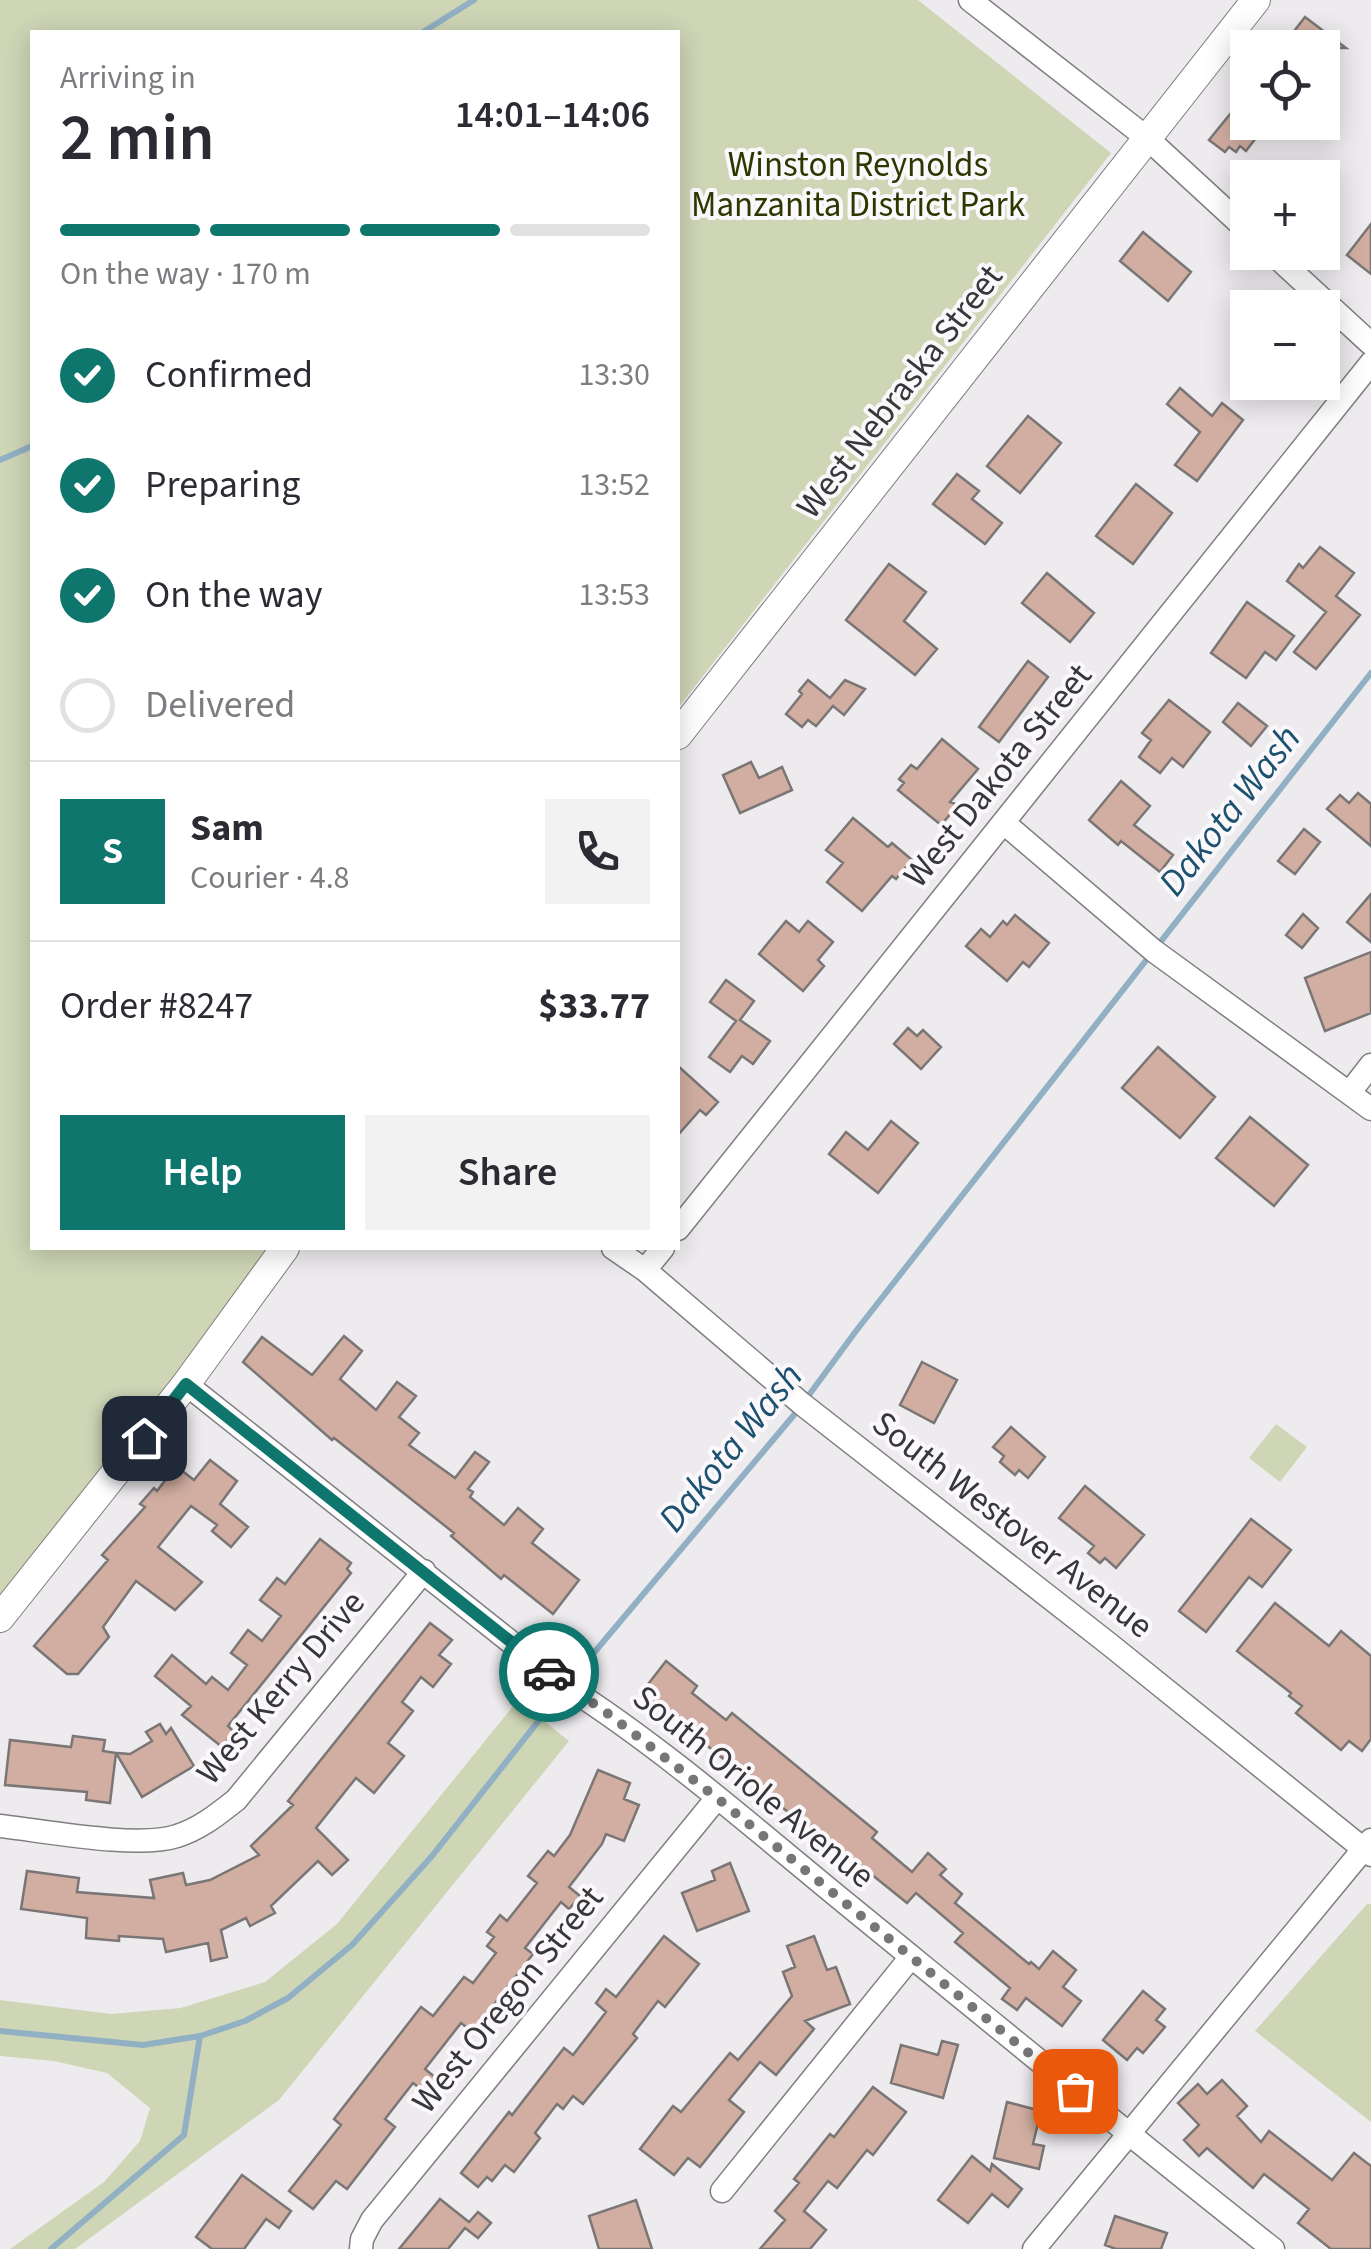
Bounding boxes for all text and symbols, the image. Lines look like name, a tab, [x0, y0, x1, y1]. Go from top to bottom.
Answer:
map controls	[1230, 30, 1340, 400]
button: locate	[1230, 30, 1340, 140]
text: Arriving in	[60, 55, 196, 101]
text: 14:01–14:06	[455, 88, 650, 142]
text: 2 min	[60, 92, 215, 185]
park label: Winston Reynolds Manzanita District Park	[691, 140, 1026, 230]
button: +	[1230, 160, 1340, 270]
text: On the way · 170 m	[60, 251, 311, 297]
street label: West Nebraska Street	[785, 254, 1015, 529]
button: −	[1230, 290, 1340, 400]
icon: check	[60, 348, 115, 403]
text: Confirmed	[145, 348, 313, 402]
text: 13:30	[578, 352, 650, 398]
icon: check	[60, 458, 115, 513]
text: Preparing	[145, 458, 300, 512]
text: 13:52	[578, 462, 650, 508]
icon: check	[60, 568, 115, 623]
text: On the way	[145, 568, 322, 622]
text: 13:53	[578, 572, 650, 618]
street label: West Dakota Street	[892, 653, 1104, 898]
text: Delivered	[145, 678, 295, 732]
water label: Dakota Wash	[1146, 714, 1314, 908]
button: phone	[545, 799, 650, 904]
text: Sam	[190, 801, 264, 855]
text: S	[102, 824, 123, 878]
text: Courier · 4.8	[190, 855, 350, 901]
text: Order #8247	[60, 979, 253, 1033]
text: $33.77	[538, 979, 650, 1033]
button: Help	[60, 1115, 345, 1230]
button: Share	[365, 1115, 650, 1230]
water label: Dakota Wash	[646, 1351, 816, 1544]
pin	[102, 1396, 187, 1481]
street label: South Westover Avenue	[861, 1399, 1163, 1650]
icon: home	[117, 1411, 172, 1466]
street label: West Kerry Drive	[185, 1580, 377, 1795]
courier	[499, 1622, 599, 1722]
icon: car	[522, 1645, 577, 1700]
street label: South Oriole Avenue	[622, 1673, 885, 1900]
street label: West Oregon Street	[400, 1875, 615, 2124]
pin	[1033, 2049, 1118, 2134]
icon: bag	[1048, 2064, 1103, 2119]

